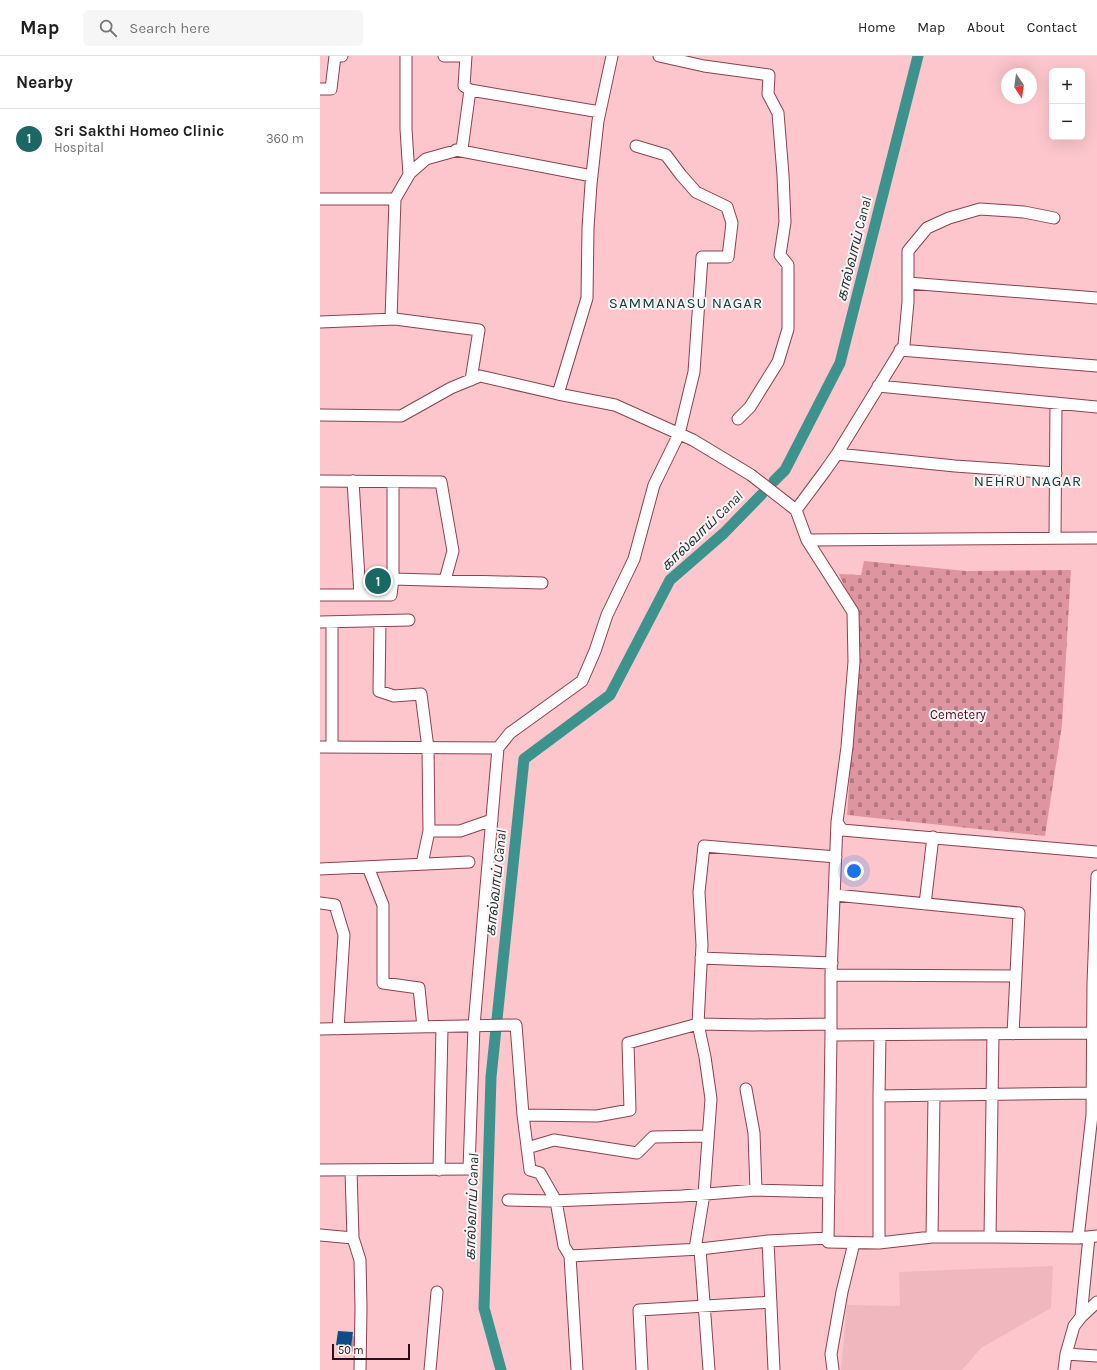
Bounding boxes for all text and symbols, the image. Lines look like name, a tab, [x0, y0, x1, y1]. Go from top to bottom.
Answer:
search box	[83, 10, 363, 46]
text: Map	[20, 17, 59, 39]
icon: search	[97, 17, 119, 39]
text: Search here	[129, 19, 210, 37]
text: Home	[858, 19, 895, 36]
text: Map	[917, 19, 945, 36]
text: About	[967, 19, 1005, 36]
text: Contact	[1027, 19, 1077, 36]
north arrow	[1001, 68, 1037, 104]
map controls	[1049, 68, 1085, 140]
button: +	[1049, 68, 1085, 104]
text: Nearby	[16, 72, 73, 92]
button: −	[1049, 104, 1085, 140]
text: Sri Sakthi Homeo Clinic	[54, 122, 224, 140]
text: 1	[27, 131, 31, 146]
text: 360 m	[266, 131, 304, 146]
text: Hospital	[54, 140, 104, 155]
water label: கால்வாய் Canal	[833, 194, 875, 303]
district label: SAMMANASU NAGAR	[609, 294, 763, 312]
district label: NEHRU NAGAR	[974, 472, 1082, 490]
water label: கால்வாய் Canal	[658, 487, 747, 574]
pin: 1	[365, 566, 391, 596]
park label: Cemetery	[930, 707, 986, 722]
water label: கால்வாய் Canal	[482, 828, 510, 937]
your location	[844, 861, 864, 881]
water label: கால்வாய் Canal	[462, 1153, 482, 1261]
scale bar	[332, 1342, 410, 1361]
text: 50 m	[338, 1344, 364, 1357]

